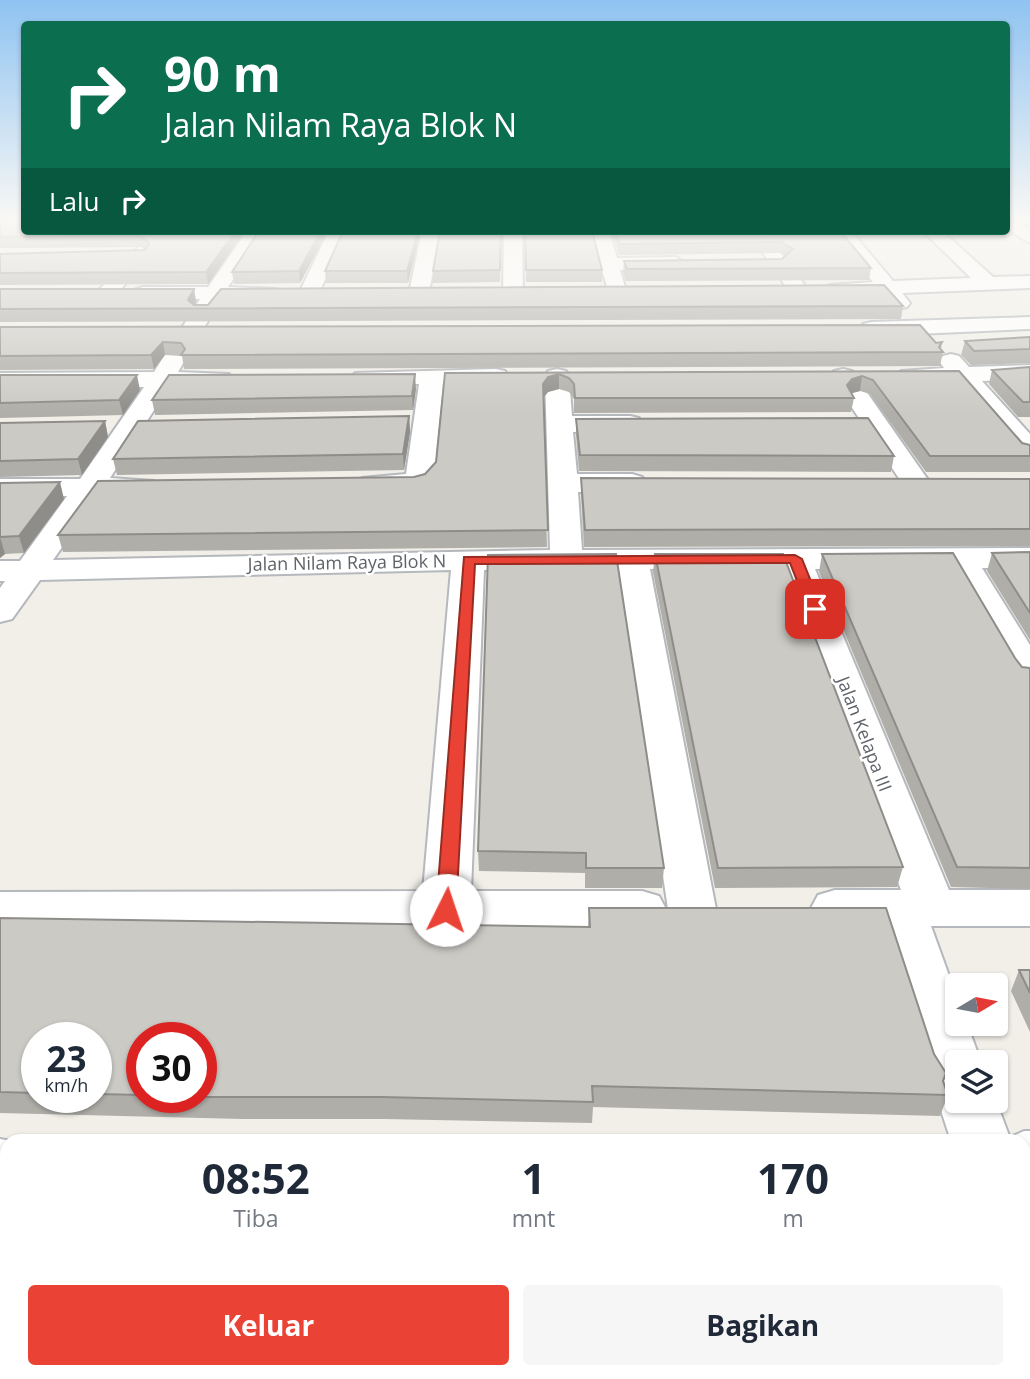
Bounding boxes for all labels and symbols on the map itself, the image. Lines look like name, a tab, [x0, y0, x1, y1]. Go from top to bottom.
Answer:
street label: Jalan Nilam Raya Blok N	[245, 548, 446, 576]
pin	[785, 579, 845, 639]
street label: Jalan Kelapa III	[831, 671, 898, 795]
position arrow	[409, 873, 483, 947]
north arrow	[945, 973, 1008, 1036]
speed limit sign: 30	[126, 1022, 217, 1113]

